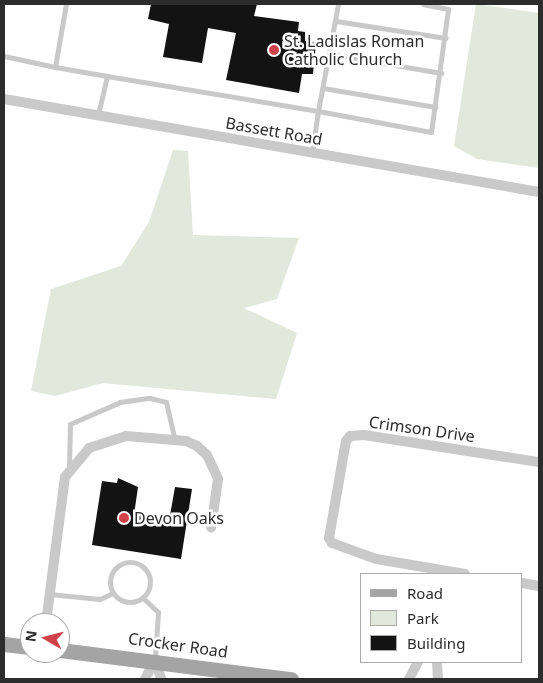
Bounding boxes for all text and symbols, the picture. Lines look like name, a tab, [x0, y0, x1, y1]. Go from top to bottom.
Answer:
place label: St. Ladislas Roman Catholic Church	[284, 31, 424, 69]
marker: St. Ladislas Roman Catholic Church	[268, 44, 280, 56]
street label: Bassett Road	[224, 113, 324, 149]
street label: Crimson Drive	[368, 412, 476, 446]
place label: Devon Oaks	[134, 508, 224, 528]
marker: Devon Oaks	[118, 512, 130, 524]
legend	[360, 573, 523, 663]
text: Road	[407, 583, 443, 603]
text: Park	[407, 608, 439, 628]
north arrow	[20, 613, 70, 663]
street label: Crocker Road	[127, 628, 229, 662]
text: N	[20, 629, 41, 643]
text: Building	[407, 633, 465, 653]

